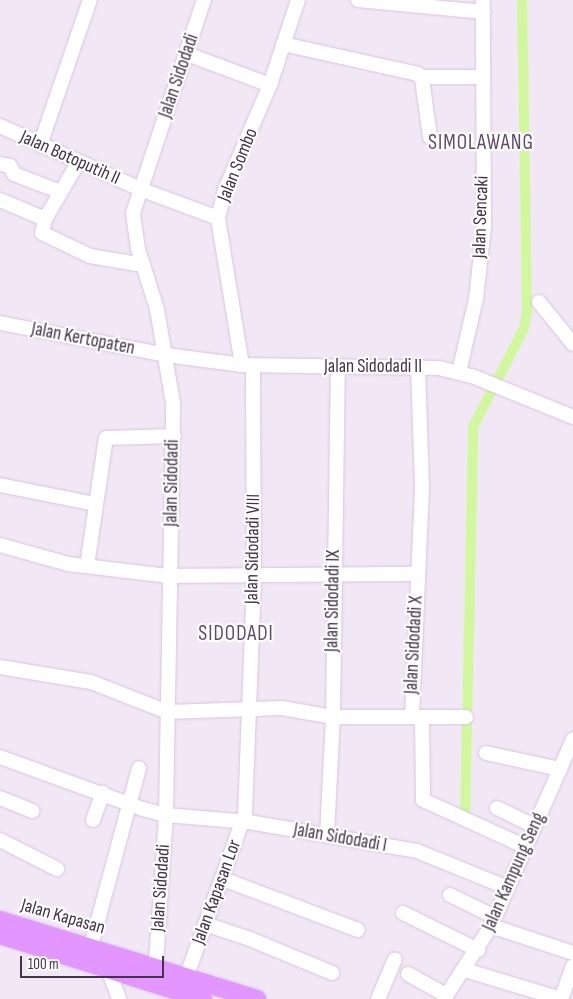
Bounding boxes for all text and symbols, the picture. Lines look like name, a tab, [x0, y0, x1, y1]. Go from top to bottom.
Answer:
street label: Jalan Sidodadi	[154, 31, 204, 121]
street label: Jalan Sombo	[213, 125, 263, 205]
street label: Jalan Botoputih II	[16, 126, 124, 190]
district label: SIMOLAWANG	[427, 130, 535, 156]
street label: Jalan Sencaki	[468, 175, 494, 259]
street label: Jalan Kertopaten	[29, 318, 137, 360]
street label: Jalan Sidodadi II	[324, 356, 422, 378]
street label: Jalan Sidodadi	[160, 439, 184, 527]
street label: Jalan Sidodadi VIII	[241, 494, 265, 604]
street label: Jalan Sidodadi IX	[321, 550, 345, 652]
street label: Jalan Sidodadi X	[400, 595, 428, 695]
district label: SIDODADI	[197, 621, 275, 647]
street label: Jalan Kampung Seng	[478, 809, 550, 935]
street label: Jalan Sidodadi I	[292, 819, 388, 857]
street label: Jalan Kapasan Lor	[188, 837, 246, 947]
street label: Jalan Sidodadi	[147, 844, 175, 932]
street label: Jalan Kapasan	[18, 894, 108, 940]
scale bar	[22, 946, 166, 978]
text: 100 m	[28, 955, 59, 974]

